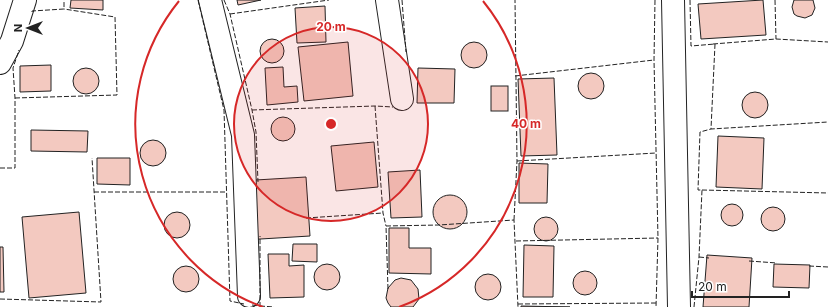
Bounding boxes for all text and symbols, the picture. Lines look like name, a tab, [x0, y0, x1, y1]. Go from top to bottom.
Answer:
north arrow	[8, 8, 48, 48]
text: 20 m	[316, 19, 346, 34]
text: N	[11, 24, 25, 32]
text: 40 m	[511, 116, 541, 131]
centre of rings	[324, 117, 338, 131]
scale bar	[692, 273, 789, 299]
text: 20 m	[698, 279, 727, 294]

